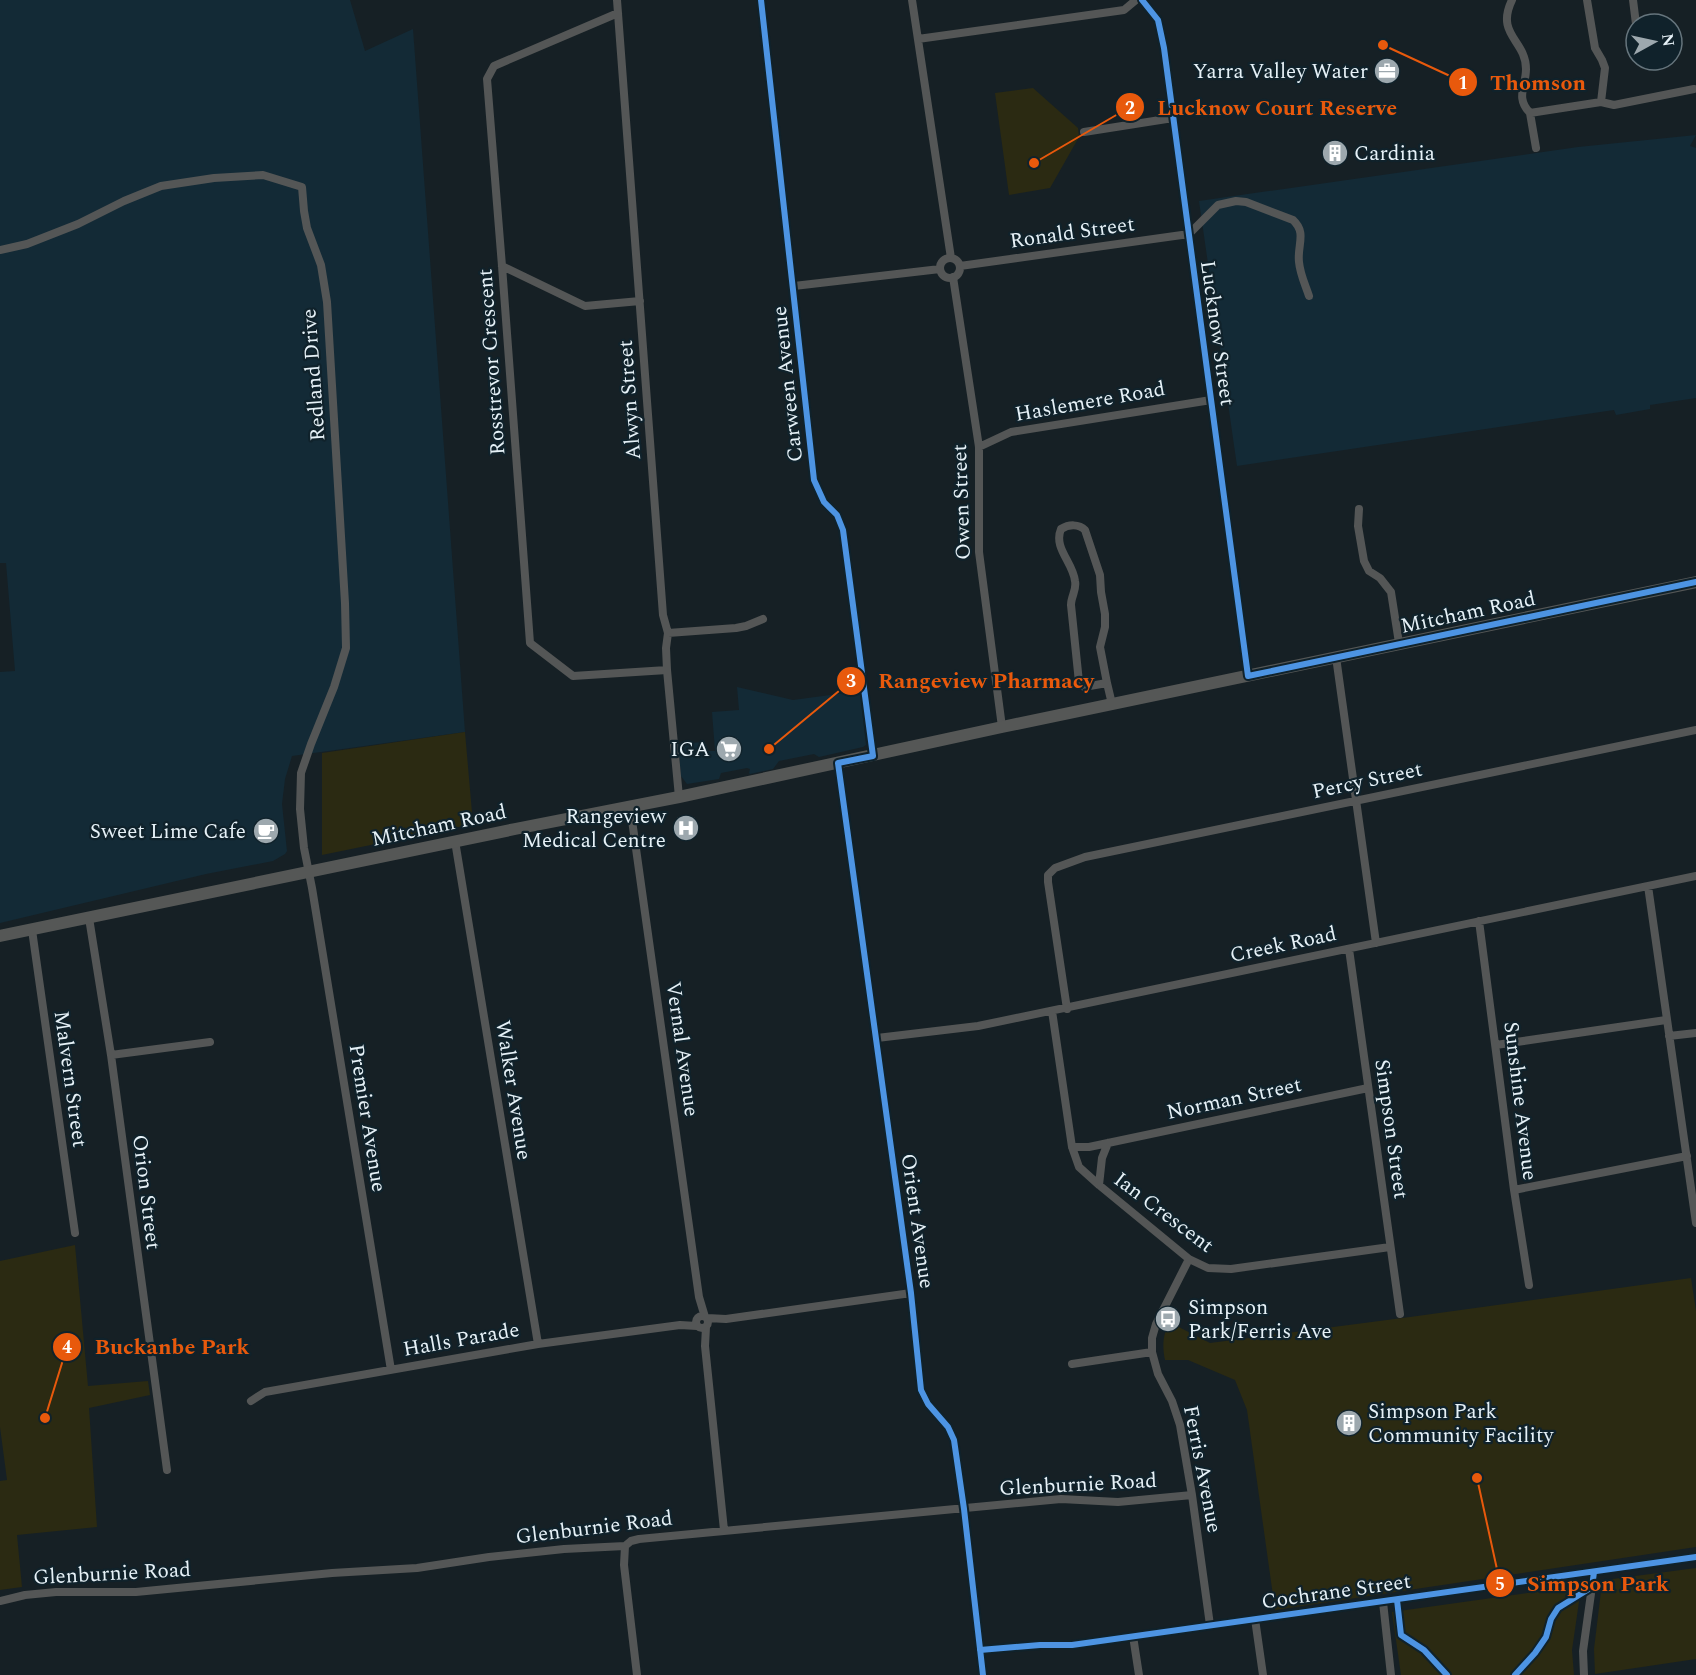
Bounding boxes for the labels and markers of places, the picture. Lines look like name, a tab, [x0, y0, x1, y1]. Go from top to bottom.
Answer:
place label: Yarra Valley Water	[1193, 56, 1368, 88]
office icon: Yarra Valley Water	[1372, 56, 1402, 86]
callout: Thomson	[1448, 62, 1598, 102]
callout: Lucknow Court Reserve	[1115, 87, 1409, 127]
building icon: Cardinia	[1320, 138, 1350, 168]
place label: Cardinia	[1354, 138, 1436, 170]
callout: Rangeview Pharmacy	[836, 661, 1106, 701]
place label: IGA	[670, 734, 710, 766]
supermarket icon: IGA	[714, 734, 744, 764]
place label: Rangeview Medical Centre	[522, 801, 667, 857]
hospital icon: Rangeview Medical Centre	[671, 813, 701, 843]
place label: Sweet Lime Cafe	[90, 816, 246, 848]
cafe icon: Sweet Lime Cafe	[251, 816, 281, 846]
place label: Simpson Park/Ferris Ave	[1188, 1292, 1332, 1348]
bus stop icon: Simpson Park/Ferris Ave	[1153, 1304, 1183, 1334]
callout: Buckanbe Park	[52, 1327, 261, 1367]
place label: Simpson Park Community Facility	[1368, 1396, 1554, 1452]
building icon: Simpson Park Community Facility	[1334, 1408, 1364, 1438]
callout: Simpson Park	[1485, 1563, 1681, 1603]

